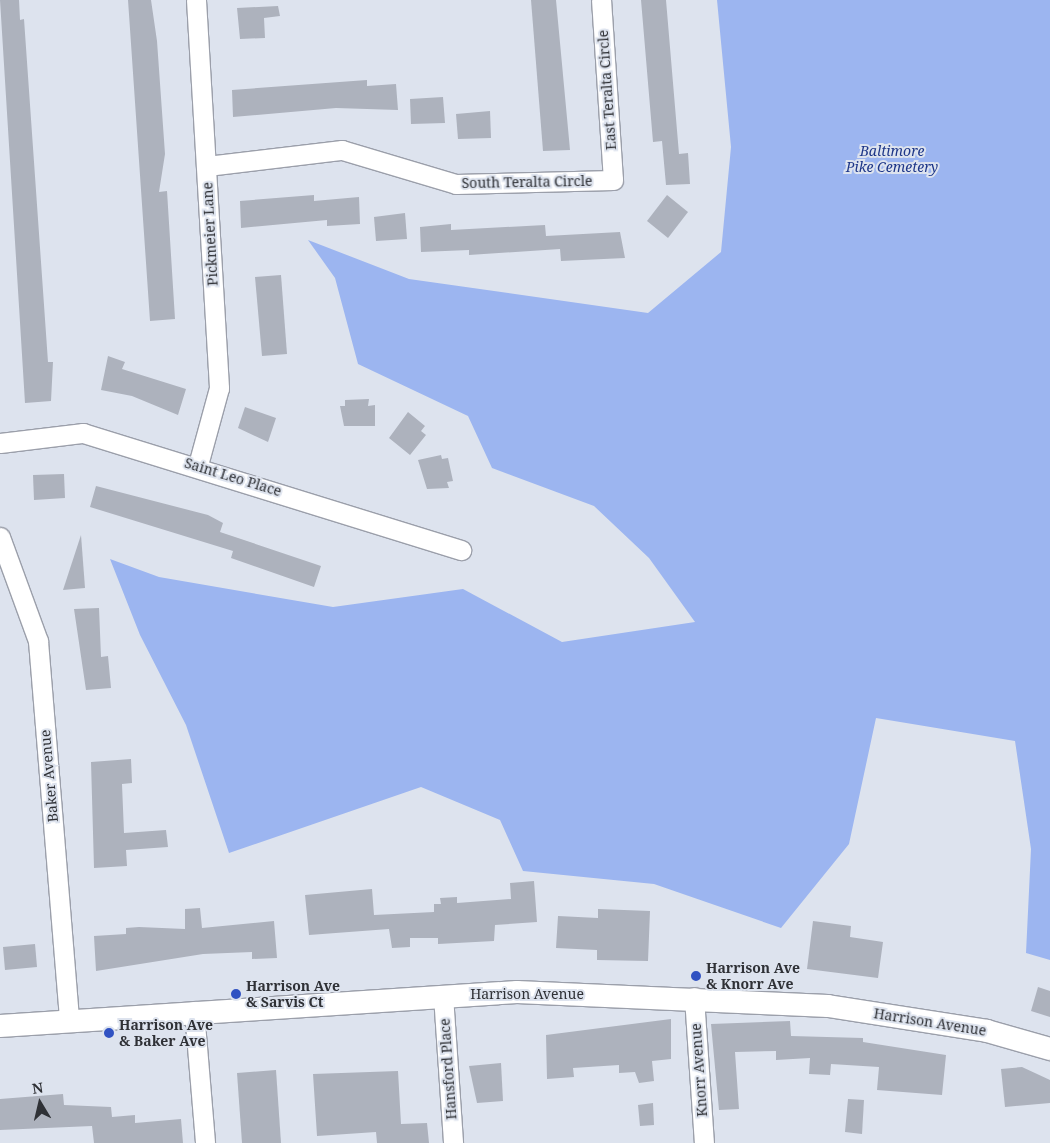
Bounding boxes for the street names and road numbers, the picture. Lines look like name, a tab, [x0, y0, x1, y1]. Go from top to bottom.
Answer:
street label: East Teralta Circle	[594, 29, 620, 151]
street label: South Teralta Circle	[461, 172, 593, 192]
street label: Pickmeier Lane	[199, 182, 221, 286]
street label: Saint Leo Place	[182, 454, 284, 500]
street label: Baker Avenue	[37, 729, 61, 823]
street label: Harrison Avenue	[470, 986, 584, 1002]
street label: Harrison Avenue	[873, 1005, 987, 1039]
street label: Hansford Place	[436, 1018, 460, 1120]
street label: Knorr Avenue	[687, 1023, 711, 1117]

